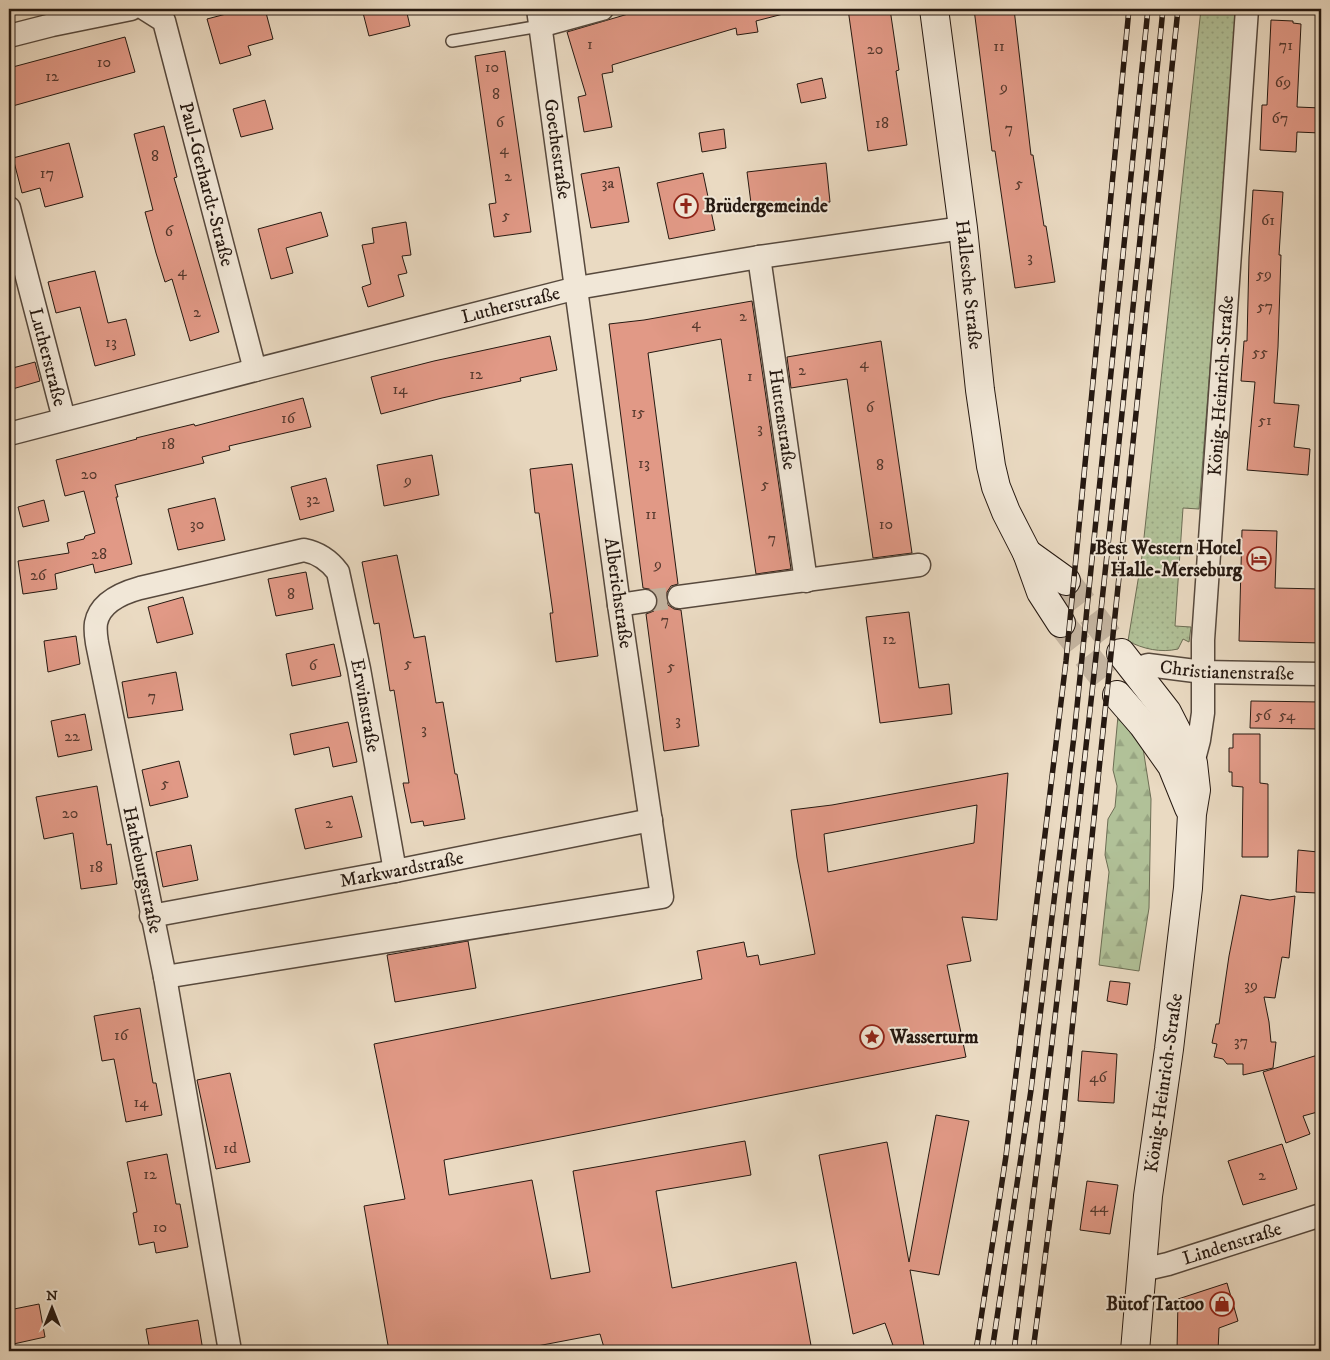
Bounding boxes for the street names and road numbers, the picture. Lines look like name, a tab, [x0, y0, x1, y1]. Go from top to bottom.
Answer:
street label: Goethestraße	[539, 97, 575, 201]
street label: Paul-Gerhardt-Straße	[174, 99, 239, 269]
street label: Hallesche Straße	[951, 218, 987, 351]
street label: Lutherstraße	[459, 281, 562, 328]
street label: König-Heinrich-Straße	[1203, 294, 1239, 477]
street label: Lutherstraße	[24, 305, 72, 409]
street label: Huttenstraße	[764, 367, 801, 471]
street label: Alberichstraße	[599, 536, 637, 650]
street label: Christianenstraße	[1159, 655, 1295, 685]
street label: Erwinstraße	[346, 657, 385, 754]
street label: Hatheburgstraße	[117, 804, 167, 936]
street label: Markwardstraße	[338, 846, 466, 892]
street label: König-Heinrich-Straße	[1140, 992, 1188, 1174]
street label: Lindenstraße	[1180, 1217, 1285, 1270]

